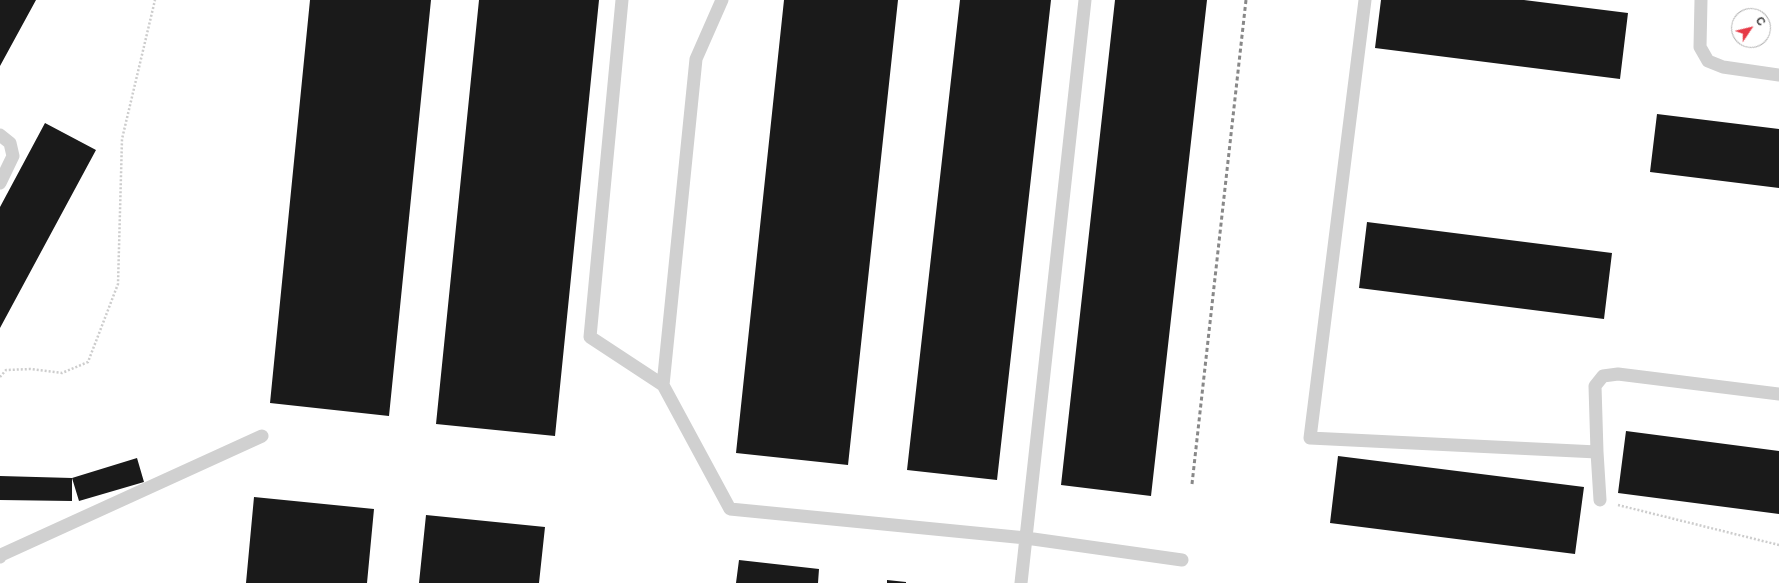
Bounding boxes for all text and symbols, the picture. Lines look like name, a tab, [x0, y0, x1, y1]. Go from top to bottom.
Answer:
north arrow	[1731, 8, 1771, 48]
text: С	[1753, 14, 1768, 28]

